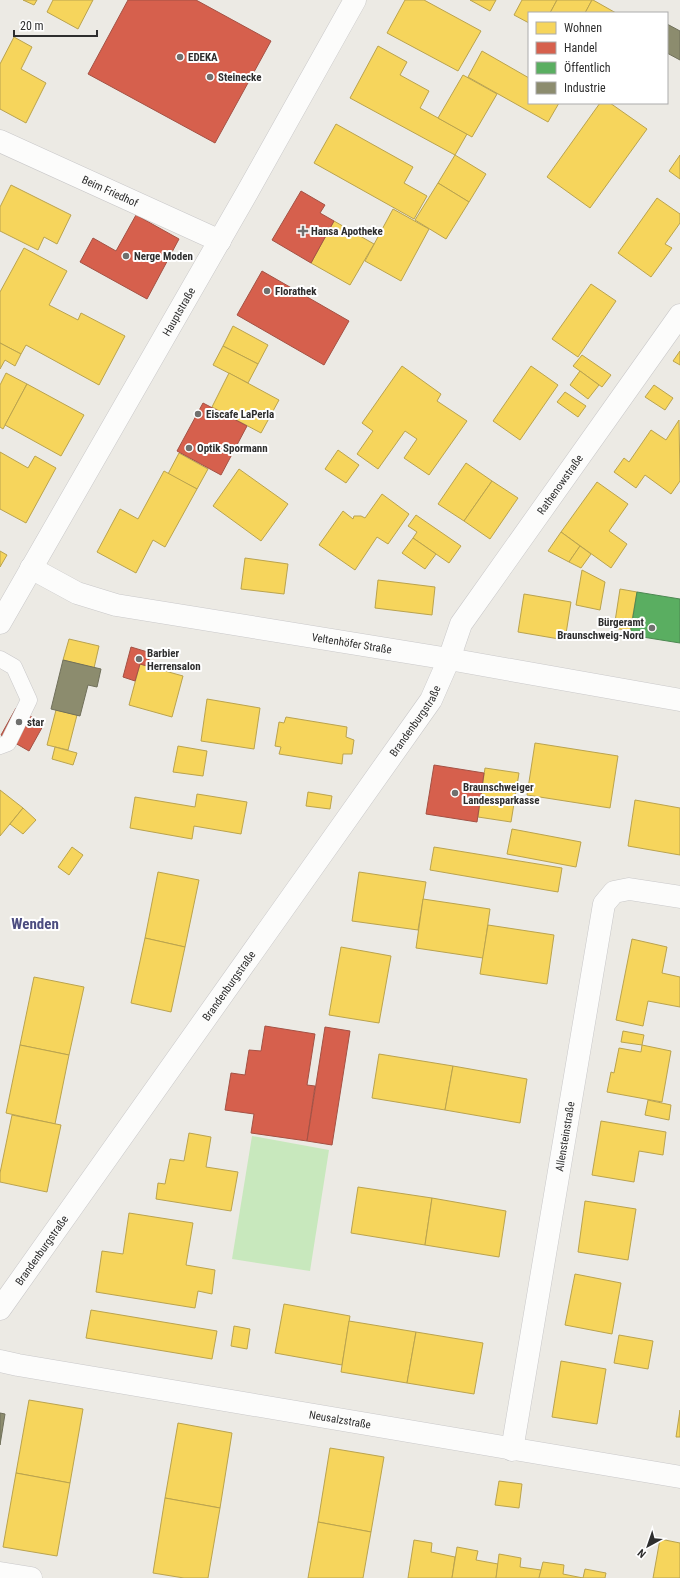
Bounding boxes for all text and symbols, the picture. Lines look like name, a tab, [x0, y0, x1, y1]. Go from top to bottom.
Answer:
scale bar	[14, 12, 97, 38]
legend	[528, 12, 668, 104]
text: 20 m	[20, 19, 44, 33]
text: Wohnen	[564, 21, 602, 35]
text: Handel	[564, 41, 597, 55]
place label: EDEKA	[188, 51, 218, 64]
marker: EDEKA	[175, 52, 185, 62]
text: Öffentlich	[564, 60, 611, 75]
place label: Steinecke	[218, 71, 262, 84]
marker: Steinecke	[205, 72, 215, 82]
text: Industrie	[564, 81, 606, 95]
street label: Beim Friedhof	[80, 173, 141, 210]
place label: Hansa Apotheke	[311, 225, 383, 238]
marker: Hansa Apotheke	[298, 226, 308, 236]
place label: Nerge Moden	[134, 250, 193, 263]
marker: Nerge Moden	[121, 251, 131, 261]
street label: Hauptstraße	[160, 285, 198, 338]
place label: Florathek	[275, 285, 317, 298]
marker: Florathek	[262, 286, 272, 296]
place label: Eiscafe LaPerla	[206, 408, 274, 421]
marker: Eiscafe LaPerla	[193, 409, 203, 419]
place label: Optik Spormann	[197, 442, 268, 455]
marker: Optik Spormann	[184, 443, 194, 453]
street label: Rathenowstraße	[534, 452, 586, 517]
place label: Bürgeramt Braunschweig-Nord	[557, 616, 645, 642]
marker: Bürgeramt Braunschweig-Nord	[647, 623, 657, 633]
street label: Veltenhöfer Straße	[311, 630, 393, 656]
place label: Barbier Herrensalon	[147, 647, 201, 673]
marker: Barbier Herrensalon	[134, 654, 144, 664]
street label: Brandenburgstraße	[387, 683, 443, 759]
place label: star	[27, 716, 45, 729]
marker: star	[14, 717, 24, 727]
place label: Braunschweiger Landessparkasse	[463, 781, 540, 807]
marker: Braunschweiger Landessparkasse	[450, 788, 460, 798]
district label: Wenden	[11, 915, 59, 933]
street label: Brandenburgstraße	[200, 948, 258, 1023]
street label: Allensteinstraße	[553, 1100, 577, 1172]
street label: Brandenburgstraße	[12, 1213, 71, 1288]
street label: Neusalzstraße	[308, 1408, 372, 1431]
north arrow	[628, 1526, 668, 1566]
text: N	[635, 1546, 649, 1560]

